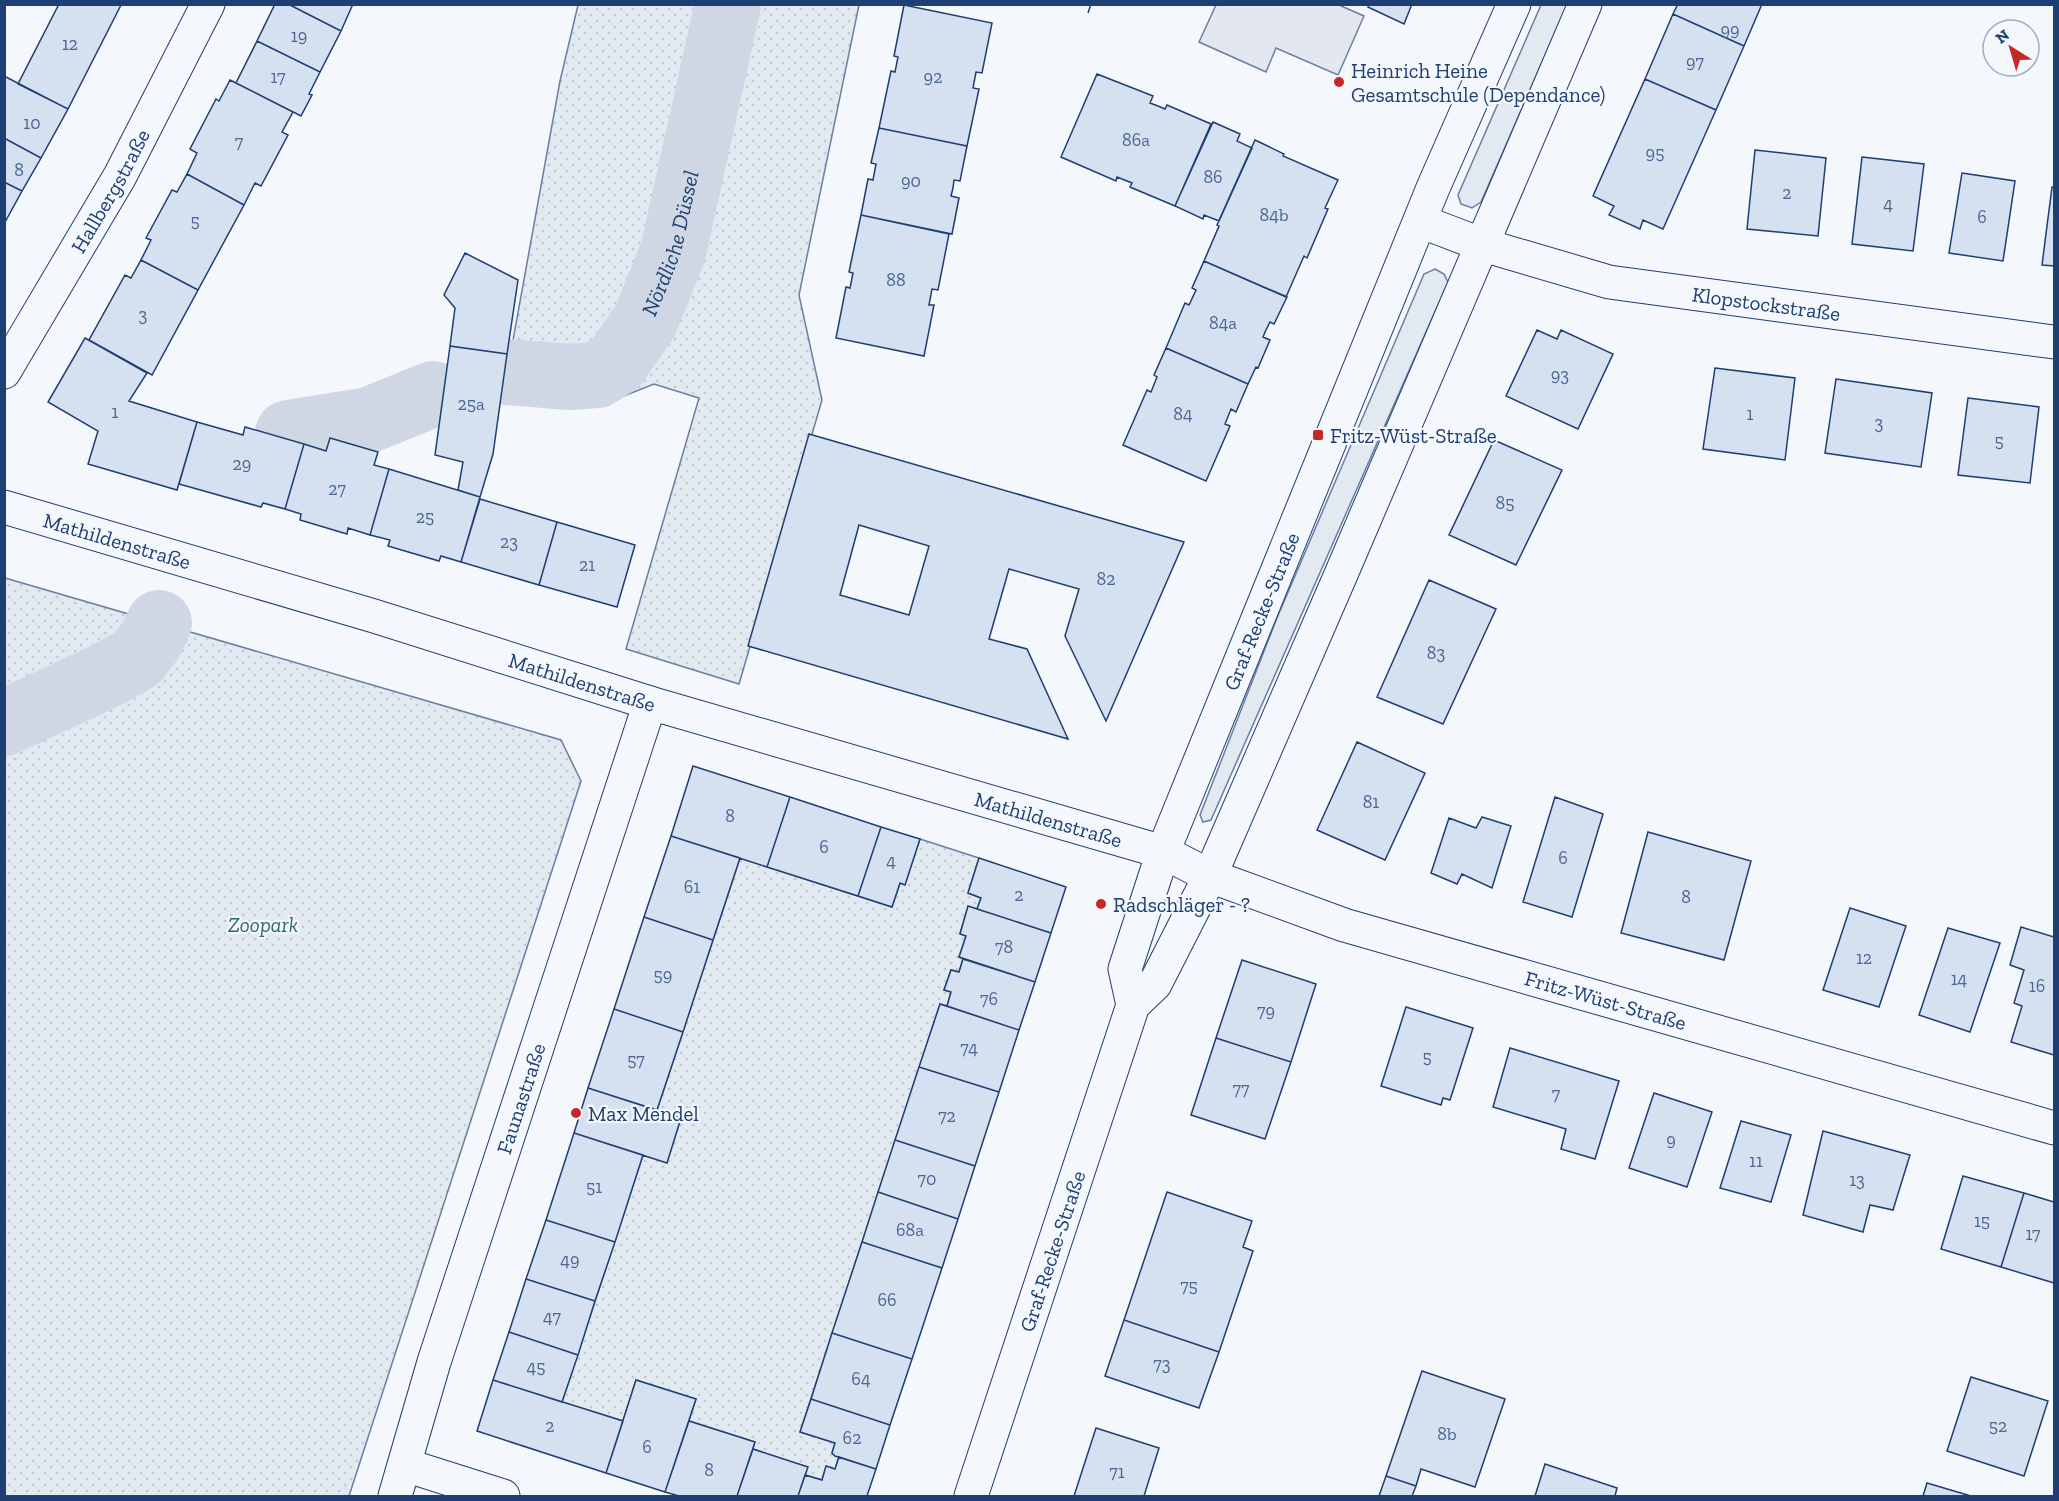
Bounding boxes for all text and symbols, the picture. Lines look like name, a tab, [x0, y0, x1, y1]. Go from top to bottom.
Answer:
north arrow	[1981, 18, 2041, 78]
house number: 99	[1720, 19, 1740, 41]
house number: 19	[291, 25, 307, 47]
text: N	[1992, 25, 2013, 48]
house number: 12	[62, 33, 78, 55]
house number: 97	[1686, 51, 1705, 73]
place label: Heinrich Heine Gesamtschule (Dependance)	[1351, 58, 1605, 107]
house number: 17	[270, 66, 286, 88]
house number: 92	[924, 66, 942, 88]
marker: Heinrich Heine Gesamtschule (Dependance)	[1332, 75, 1346, 89]
house number: 10	[23, 112, 41, 134]
street label: Hallbergstraße	[65, 125, 155, 257]
house number: 86a	[1122, 129, 1150, 151]
house number: 7	[235, 131, 244, 153]
house number: 95	[1646, 142, 1664, 164]
house number: 8	[14, 159, 24, 181]
house number: 86	[1203, 166, 1223, 188]
water label: Nördliche Düssel	[635, 168, 704, 320]
house number: 90	[901, 170, 921, 192]
house number: 2	[1782, 182, 1792, 204]
house number: 4	[1883, 193, 1893, 215]
house number: 84b	[1260, 204, 1289, 226]
house number: 6	[1977, 206, 1987, 228]
house number: 5	[190, 210, 200, 232]
house number: 88	[886, 269, 906, 291]
street label: Klopstockstraße	[1691, 281, 1842, 326]
house number: 3	[139, 304, 148, 326]
house number: 84a	[1209, 312, 1237, 334]
house number: 93	[1551, 364, 1569, 386]
house number: 25a	[457, 393, 485, 415]
house number: 1	[112, 401, 119, 423]
house number: 84	[1173, 403, 1193, 425]
house number: 1	[1747, 403, 1754, 425]
house number: 3	[1875, 412, 1884, 434]
place label: Fritz-Wüst-Straße	[1330, 423, 1497, 448]
marker: Fritz-Wüst-Straße	[1311, 428, 1325, 442]
house number: 5	[1994, 430, 2004, 452]
house number: 29	[233, 453, 251, 475]
house number: 27	[328, 478, 346, 500]
house number: 85	[1496, 492, 1514, 514]
house number: 25	[416, 506, 434, 528]
street label: Mathildenstraße	[41, 507, 194, 574]
street label: Graf-Recke-Straße	[1218, 528, 1304, 694]
house number: 23	[500, 531, 518, 553]
house number: 21	[579, 554, 595, 576]
house number: 82	[1097, 568, 1115, 590]
house number: 83	[1427, 642, 1445, 664]
street label: Mathildenstraße	[506, 647, 659, 716]
street label: Mathildenstraße	[972, 785, 1125, 852]
house number: 81	[1363, 791, 1379, 813]
house number: 8	[725, 805, 735, 827]
house number: 6	[819, 836, 829, 858]
house number: 6	[1558, 847, 1568, 869]
house number: 4	[886, 850, 896, 872]
house number: 61	[684, 876, 700, 898]
house number: 2	[1014, 884, 1024, 906]
house number: 8	[1681, 886, 1691, 908]
place label: Radschläger - ?	[1113, 892, 1250, 917]
marker: Radschläger - ?	[1094, 897, 1108, 911]
park label: Zoopark	[228, 912, 298, 937]
house number: 78	[995, 936, 1013, 958]
house number: 12	[1856, 947, 1872, 969]
house number: 59	[654, 964, 672, 986]
street label: Fritz-Wüst-Straße	[1522, 965, 1690, 1035]
house number: 14	[1951, 968, 1968, 990]
house number: 16	[2029, 975, 2045, 997]
house number: 76	[980, 988, 998, 1010]
house number: 79	[1257, 1000, 1275, 1022]
house number: 74	[960, 1037, 978, 1059]
street label: Faunastraße	[491, 1040, 550, 1157]
house number: 5	[1422, 1046, 1432, 1068]
house number: 57	[627, 1049, 645, 1071]
house number: 77	[1233, 1078, 1250, 1100]
house number: 7	[1552, 1083, 1561, 1105]
place label: Max Mendel	[588, 1101, 699, 1126]
house number: 72	[938, 1105, 956, 1127]
marker: Max Mendel	[569, 1106, 583, 1120]
house number: 9	[1666, 1129, 1676, 1151]
house number: 11	[1749, 1150, 1763, 1172]
street label: Graf-Recke-Straße	[1014, 1167, 1090, 1335]
house number: 70	[918, 1168, 936, 1190]
house number: 13	[1849, 1169, 1865, 1191]
house number: 51	[586, 1176, 602, 1198]
house number: 15	[1974, 1210, 1990, 1232]
house number: 68a	[896, 1219, 924, 1241]
house number: 17	[2025, 1223, 2041, 1245]
house number: 49	[560, 1249, 580, 1271]
house number: 75	[1180, 1275, 1198, 1297]
house number: 66	[877, 1289, 897, 1311]
house number: 47	[543, 1306, 561, 1328]
house number: 73	[1153, 1353, 1171, 1375]
house number: 45	[527, 1356, 545, 1378]
house number: 64	[851, 1368, 871, 1390]
house number: 2	[545, 1415, 555, 1437]
house number: 52	[1989, 1415, 2007, 1437]
house number: 8b	[1437, 1423, 1457, 1445]
house number: 62	[843, 1427, 861, 1449]
house number: 6	[642, 1436, 652, 1458]
house number: 8	[704, 1459, 714, 1481]
house number: 71	[1109, 1461, 1125, 1483]

